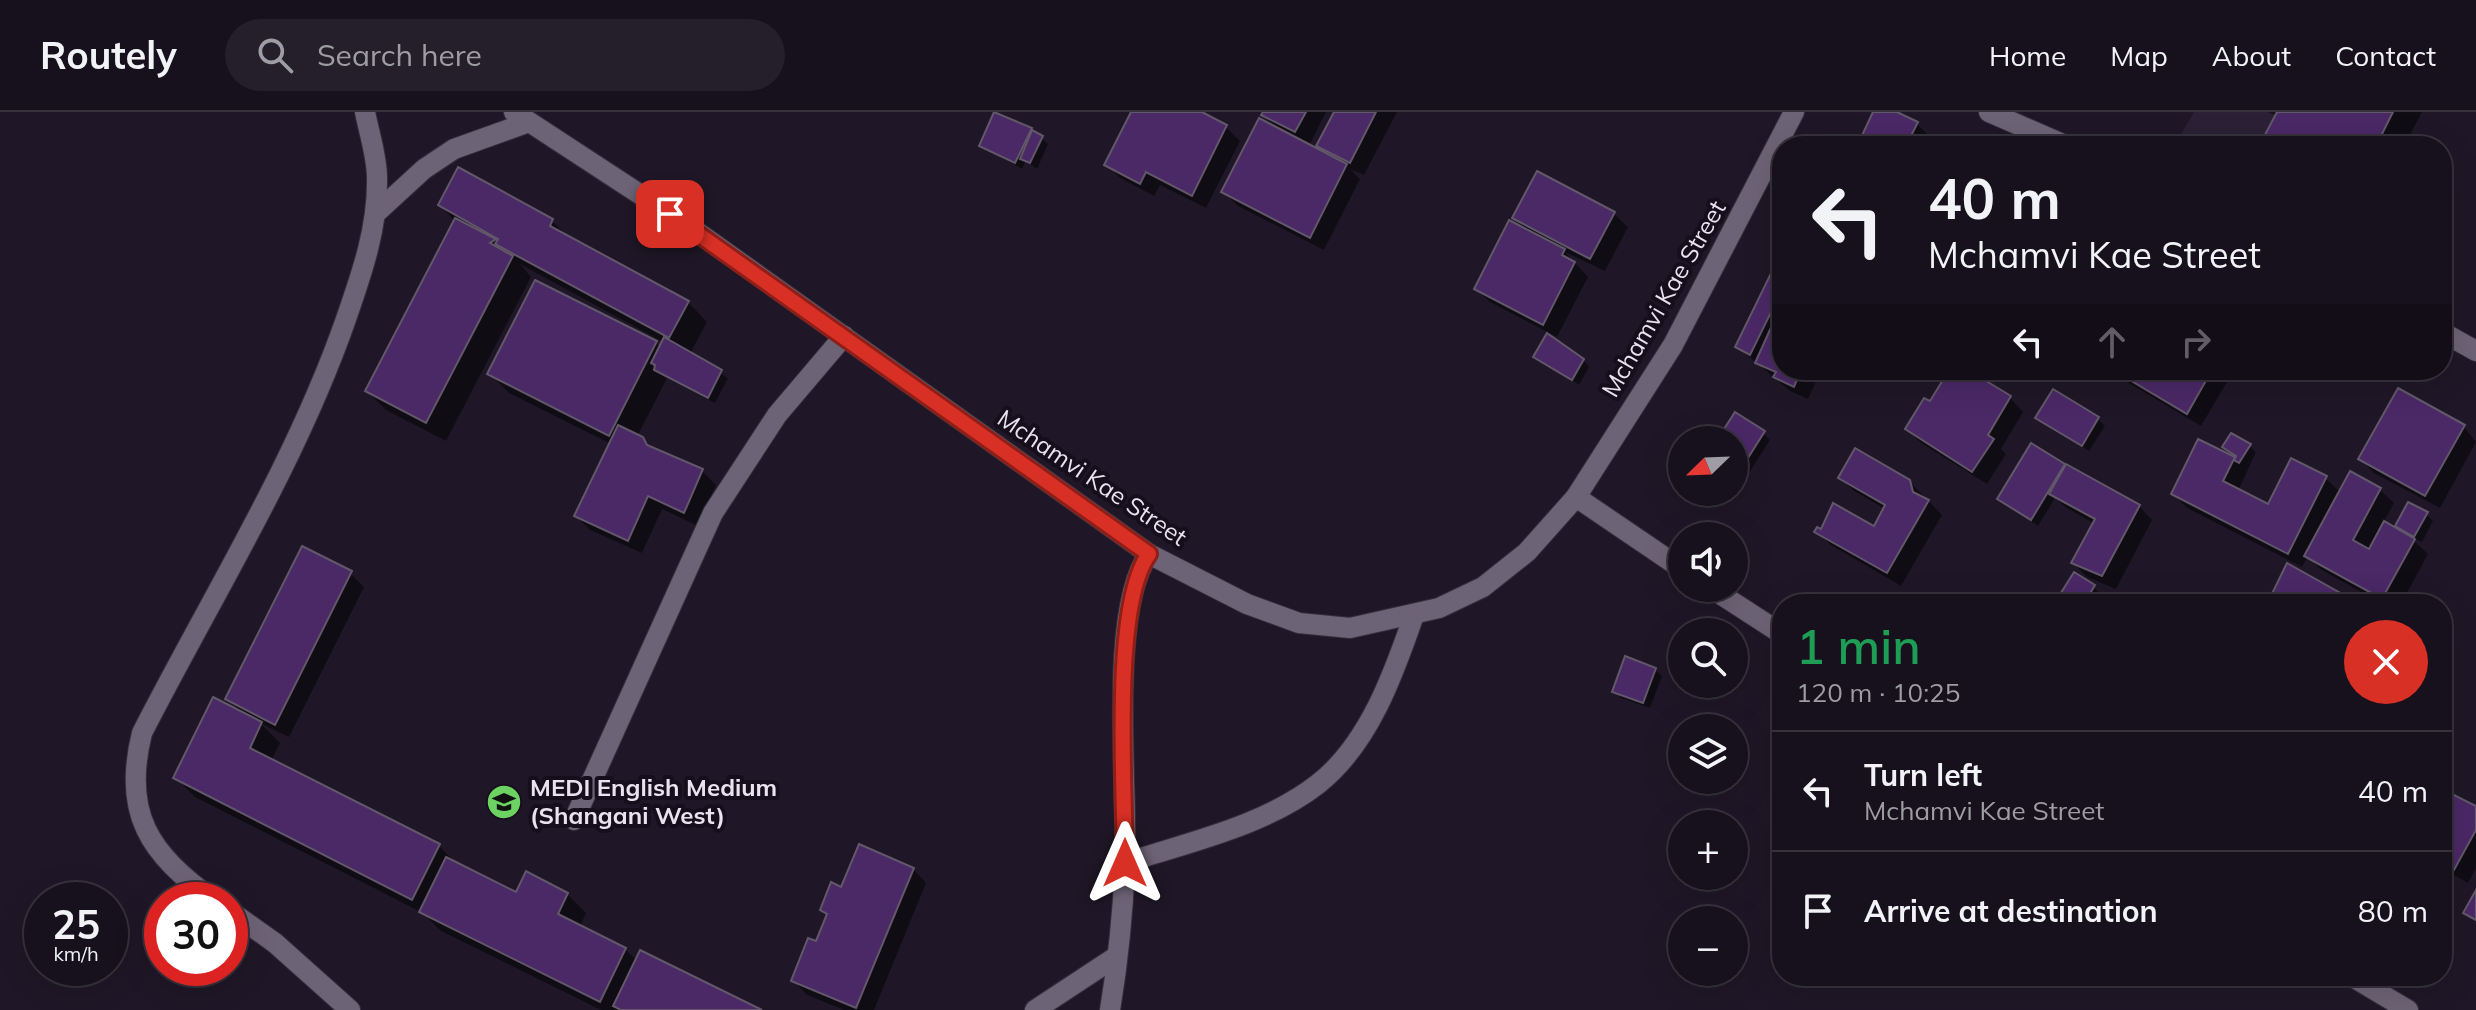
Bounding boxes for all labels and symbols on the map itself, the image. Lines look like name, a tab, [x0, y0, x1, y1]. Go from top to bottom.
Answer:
pin	[636, 180, 704, 248]
street label: Mchamvi Kae Street	[1595, 195, 1732, 402]
street label: Mchamvi Kae Street	[992, 403, 1193, 552]
north arrow	[1668, 426, 1748, 506]
place label: MEDI English Medium (Shangani West)	[530, 772, 777, 830]
school or university icon: MEDI English Medium (Shangani West)	[485, 783, 523, 821]
position arrow	[1083, 821, 1167, 905]
speed limit sign: 30	[144, 882, 248, 986]

